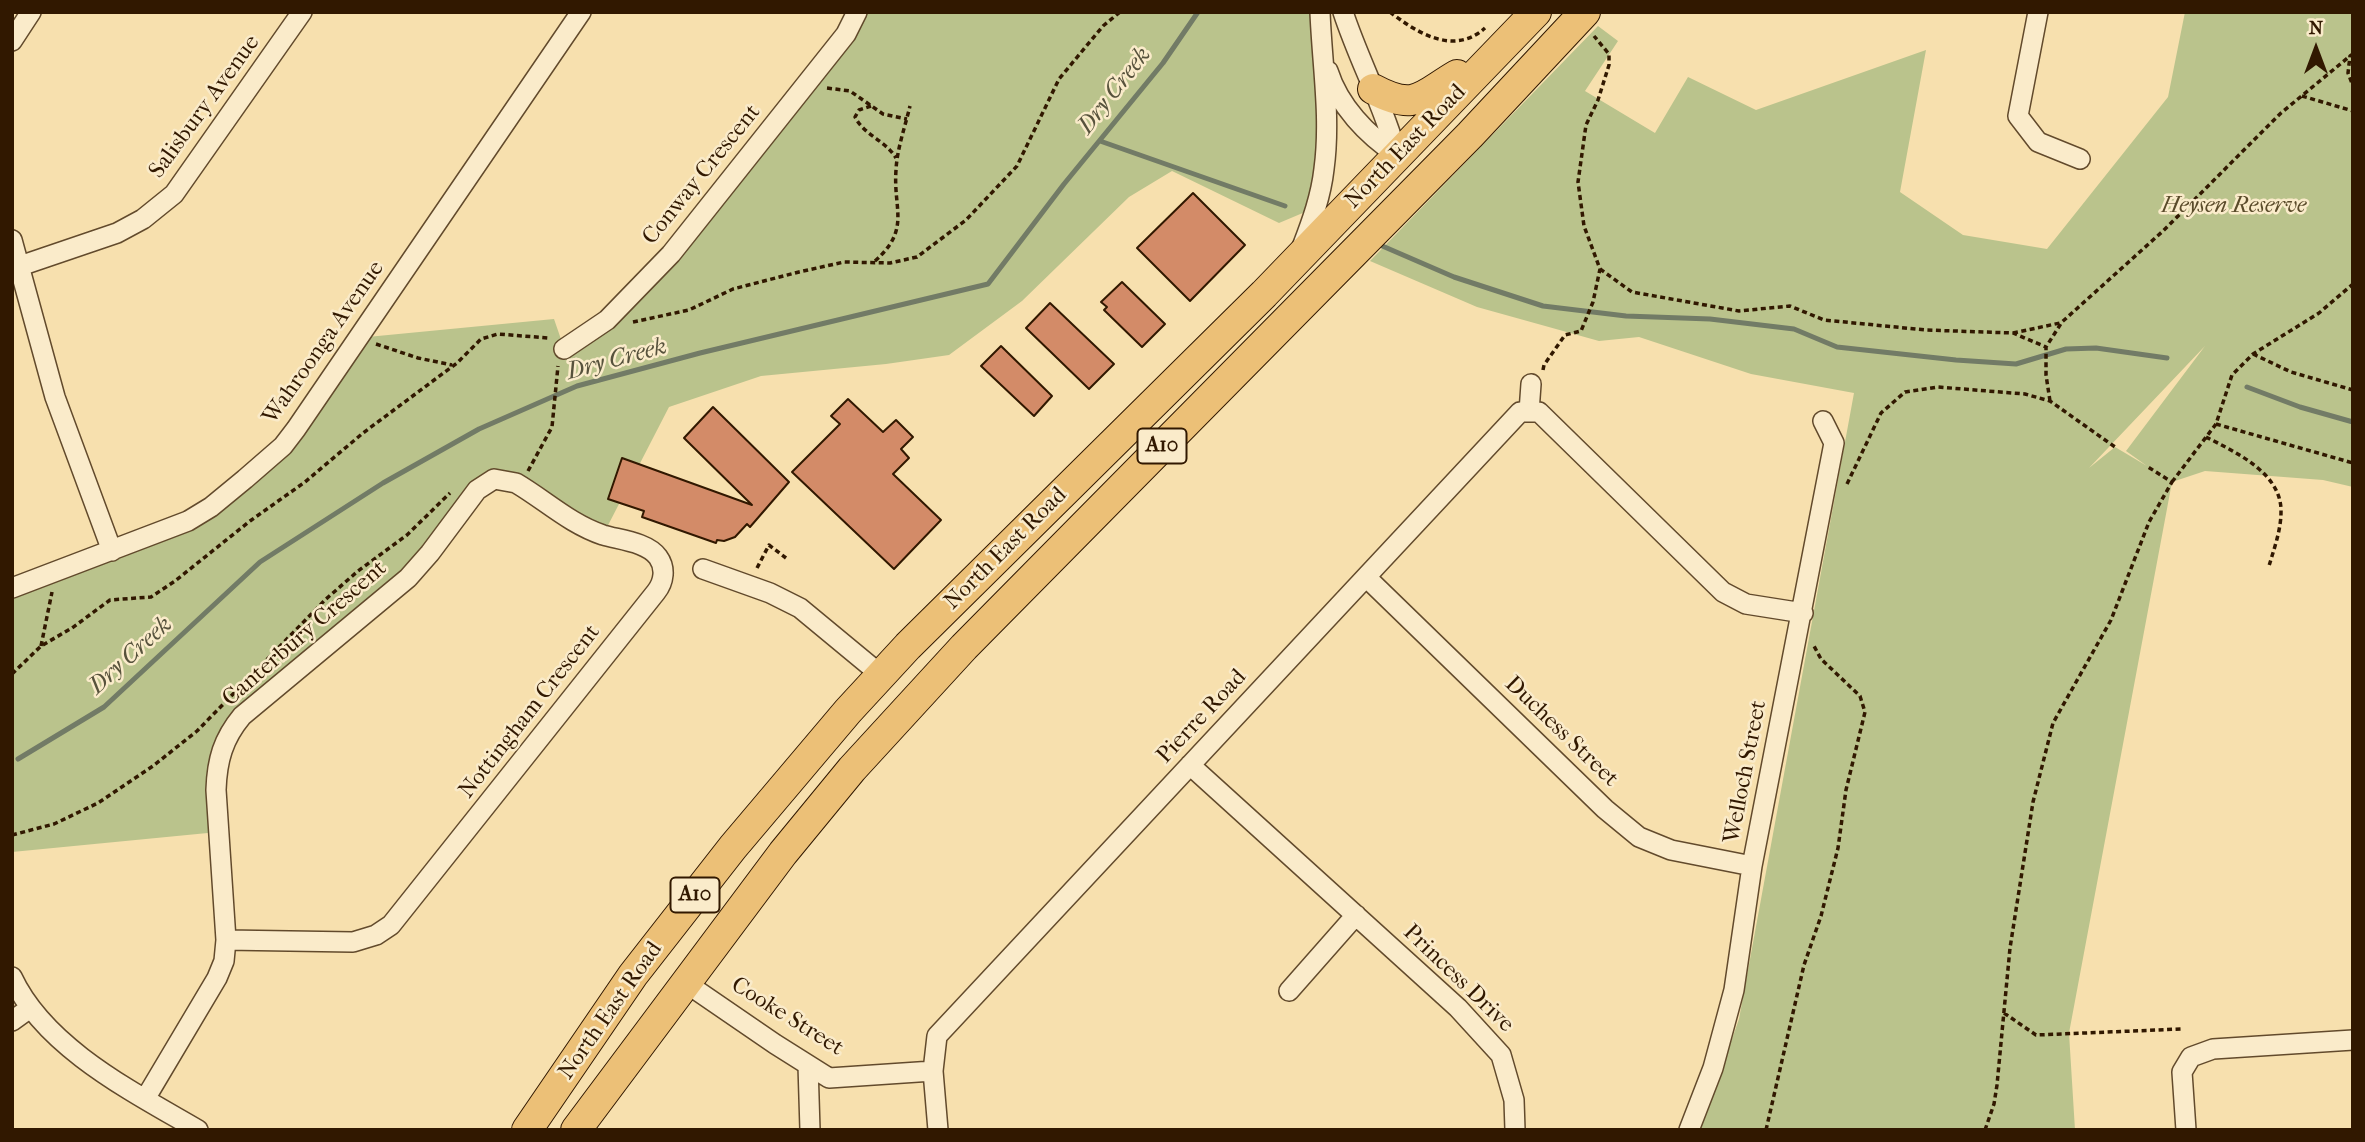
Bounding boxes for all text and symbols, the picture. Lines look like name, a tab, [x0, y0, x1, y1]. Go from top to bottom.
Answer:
north arrow	[2281, 14, 2351, 84]
text: N	[2309, 17, 2323, 39]
street label: Salisbury Avenue	[144, 30, 266, 184]
water label: Dry Creek	[1072, 42, 1158, 140]
street label: North East Road	[1340, 79, 1472, 215]
street label: Conway Crescent	[637, 99, 767, 251]
park label: Heysen Reserve	[2162, 192, 2306, 220]
street label: Wahroonga Avenue	[257, 256, 391, 430]
water label: Dry Creek	[564, 333, 670, 387]
road number: A10	[1138, 428, 1186, 464]
street label: North East Road	[939, 482, 1073, 616]
street label: Canterbury Crescent	[217, 555, 393, 713]
water label: Dry Creek	[83, 611, 179, 701]
street label: Nottingham Crescent	[454, 620, 606, 804]
street label: Pierre Road	[1151, 664, 1253, 770]
street label: Duchess Street	[1498, 671, 1624, 793]
street label: Welloch Street	[1719, 698, 1773, 846]
road number: A10	[670, 878, 720, 912]
street label: Princess Drive	[1397, 919, 1519, 1039]
street label: North East Road	[553, 937, 669, 1085]
street label: Cooke Street	[726, 972, 848, 1062]

